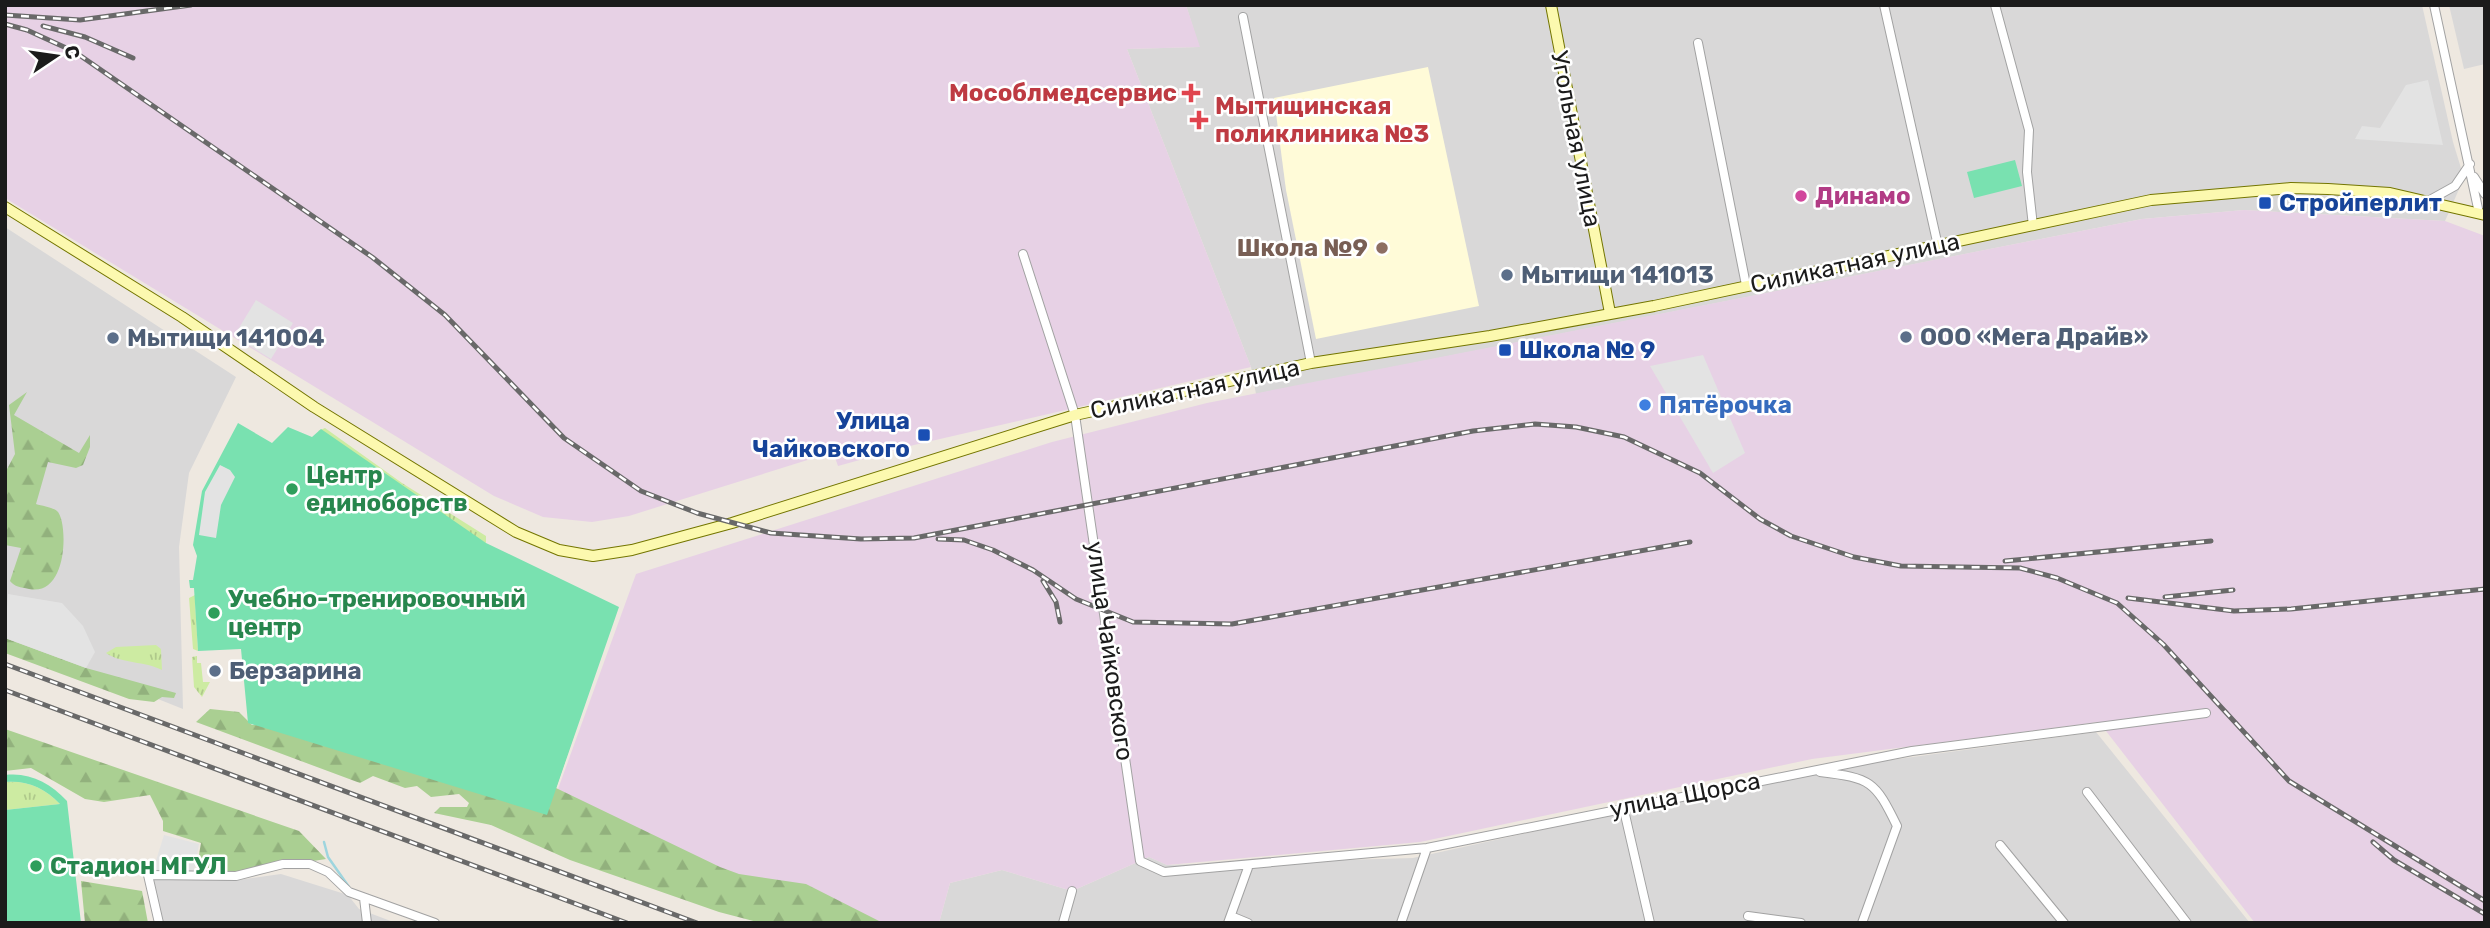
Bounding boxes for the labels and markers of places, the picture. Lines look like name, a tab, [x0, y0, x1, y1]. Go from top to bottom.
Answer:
place label: Мособлмедсервис	[949, 79, 1177, 107]
marker: Мособлмедсервис	[1183, 85, 1199, 101]
place label: Мытищинская поликлиника №3	[1215, 92, 1429, 148]
marker: Мытищинская поликлиника №3	[1189, 110, 1209, 130]
place label: Динамо	[1815, 182, 1911, 210]
marker: Динамо	[1793, 188, 1809, 204]
place label: Стройперлит	[2279, 189, 2442, 217]
marker: Стройперлит	[2257, 195, 2273, 211]
place label: Школа №9	[1237, 234, 1368, 262]
marker: Школа №9	[1374, 240, 1390, 256]
place label: Мытищи 141013	[1521, 261, 1714, 289]
marker: Мытищи 141013	[1499, 267, 1515, 283]
place label: ООО «Мега Драйв»	[1920, 323, 2149, 351]
place label: Мытищи 141004	[127, 324, 325, 352]
marker: ООО «Мега Драйв»	[1898, 329, 1914, 345]
marker: Мытищи 141004	[105, 330, 121, 346]
place label: Школа № 9	[1519, 336, 1655, 364]
marker: Школа № 9	[1497, 342, 1513, 358]
place label: Пятёрочка	[1659, 391, 1792, 419]
marker: Пятёрочка	[1637, 397, 1653, 413]
place label: Улица Чайковского	[752, 407, 910, 463]
marker: Улица Чайковского	[916, 427, 932, 443]
place label: Центр единоборств	[306, 461, 468, 517]
marker: Центр единоборств	[284, 481, 300, 497]
place label: Учебно-тренировочный центр	[228, 585, 526, 641]
marker: Учебно-тренировочный центр	[206, 605, 222, 621]
place label: Берзарина	[229, 657, 362, 685]
marker: Берзарина	[207, 663, 223, 679]
place label: Стадион МГУЛ	[50, 852, 227, 880]
marker: Стадион МГУЛ	[28, 858, 44, 874]

